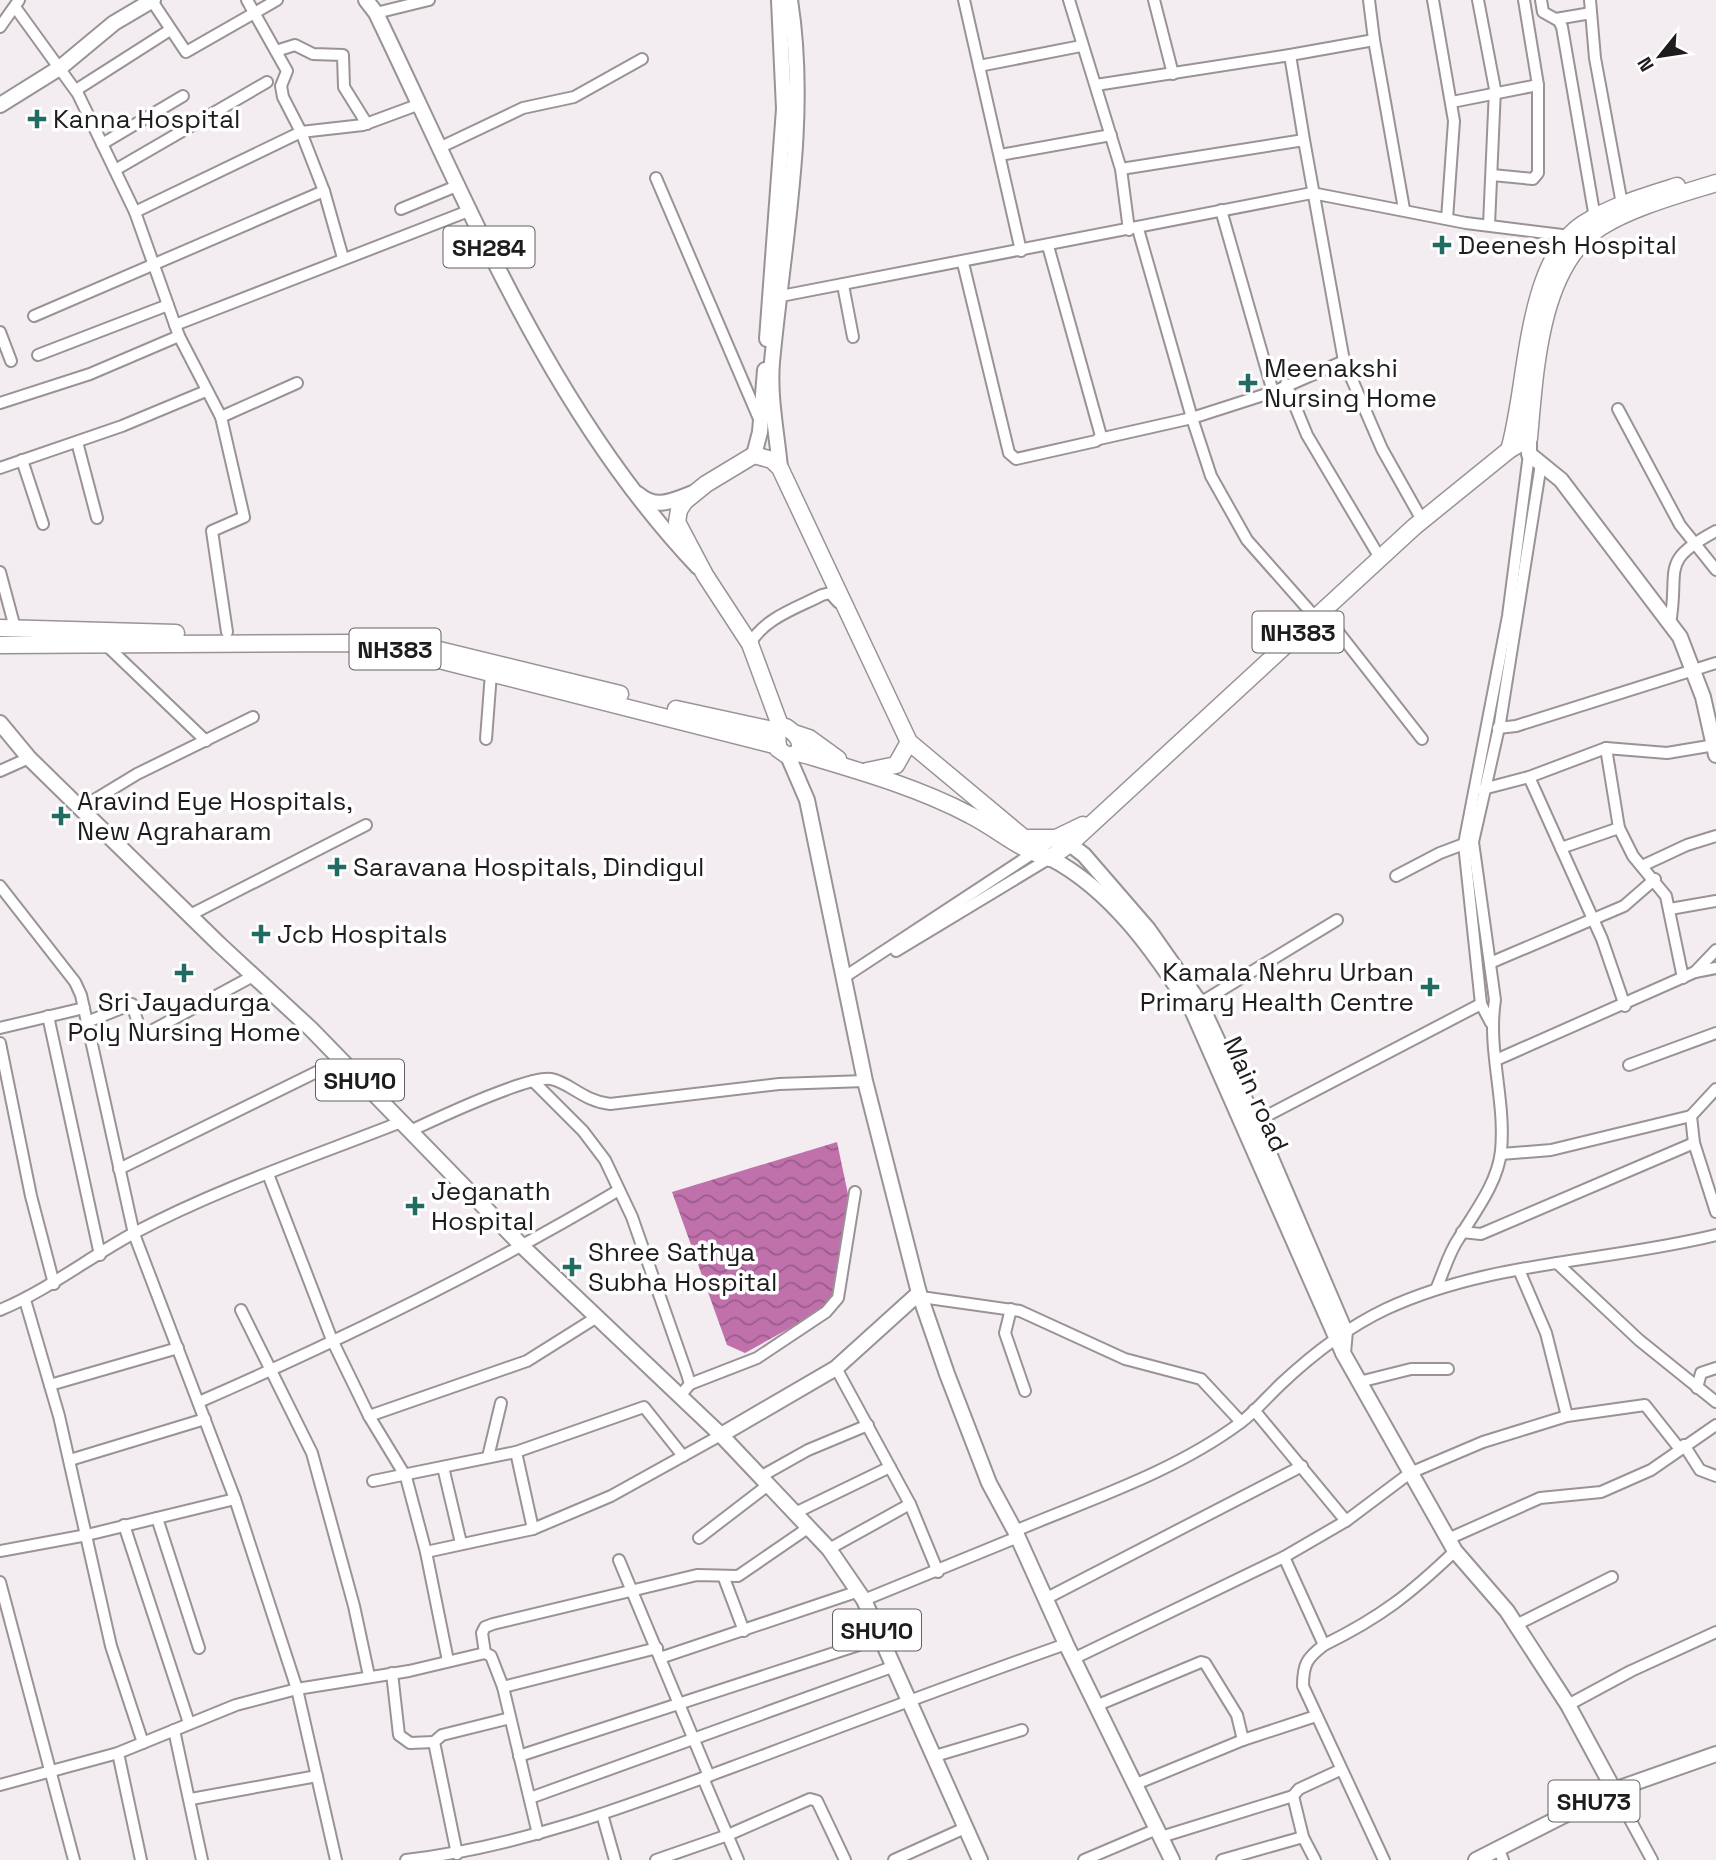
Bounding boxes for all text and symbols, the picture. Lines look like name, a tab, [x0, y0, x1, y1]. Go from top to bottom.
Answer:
north arrow	[1625, 21, 1695, 91]
text: N	[1632, 52, 1660, 76]
place label: Kanna Hospital	[53, 102, 240, 136]
marker: Kanna Hospital	[27, 109, 47, 129]
road number: SH284	[444, 226, 534, 268]
place label: Deenesh Hospital	[1458, 228, 1677, 262]
marker: Deenesh Hospital	[1432, 235, 1452, 255]
place label: Meenakshi Nursing Home	[1264, 351, 1437, 415]
marker: Meenakshi Nursing Home	[1238, 373, 1258, 393]
road number: NH383	[1252, 612, 1344, 652]
road number: NH383	[350, 628, 440, 670]
place label: Aravind Eye Hospitals, New Agraharam	[77, 784, 353, 848]
marker: Aravind Eye Hospitals, New Agraharam	[51, 806, 71, 826]
place label: Saravana Hospitals, Dindigul	[353, 850, 704, 884]
marker: Saravana Hospitals, Dindigul	[327, 857, 347, 877]
place label: Jcb Hospitals	[277, 917, 448, 951]
marker: Jcb Hospitals	[251, 924, 271, 944]
place label: Kamala Nehru Urban Primary Health Centre	[1140, 955, 1414, 1019]
marker: Sri Jayadurga Poly Nursing Home	[174, 963, 194, 983]
marker: Kamala Nehru Urban Primary Health Centre	[1420, 977, 1440, 997]
place label: Sri Jayadurga Poly Nursing Home	[67, 985, 301, 1049]
street label: Main road	[1215, 1031, 1297, 1157]
road number: SHU10	[316, 1060, 404, 1100]
place label: Jeganath Hospital	[431, 1174, 551, 1238]
marker: Jeganath Hospital	[405, 1196, 425, 1216]
place label: Shree Sathya Subha Hospital	[588, 1235, 777, 1299]
marker: Shree Sathya Subha Hospital	[562, 1257, 582, 1277]
road number: SHU10	[833, 1610, 921, 1650]
road number: SHU73	[1548, 1780, 1640, 1822]

